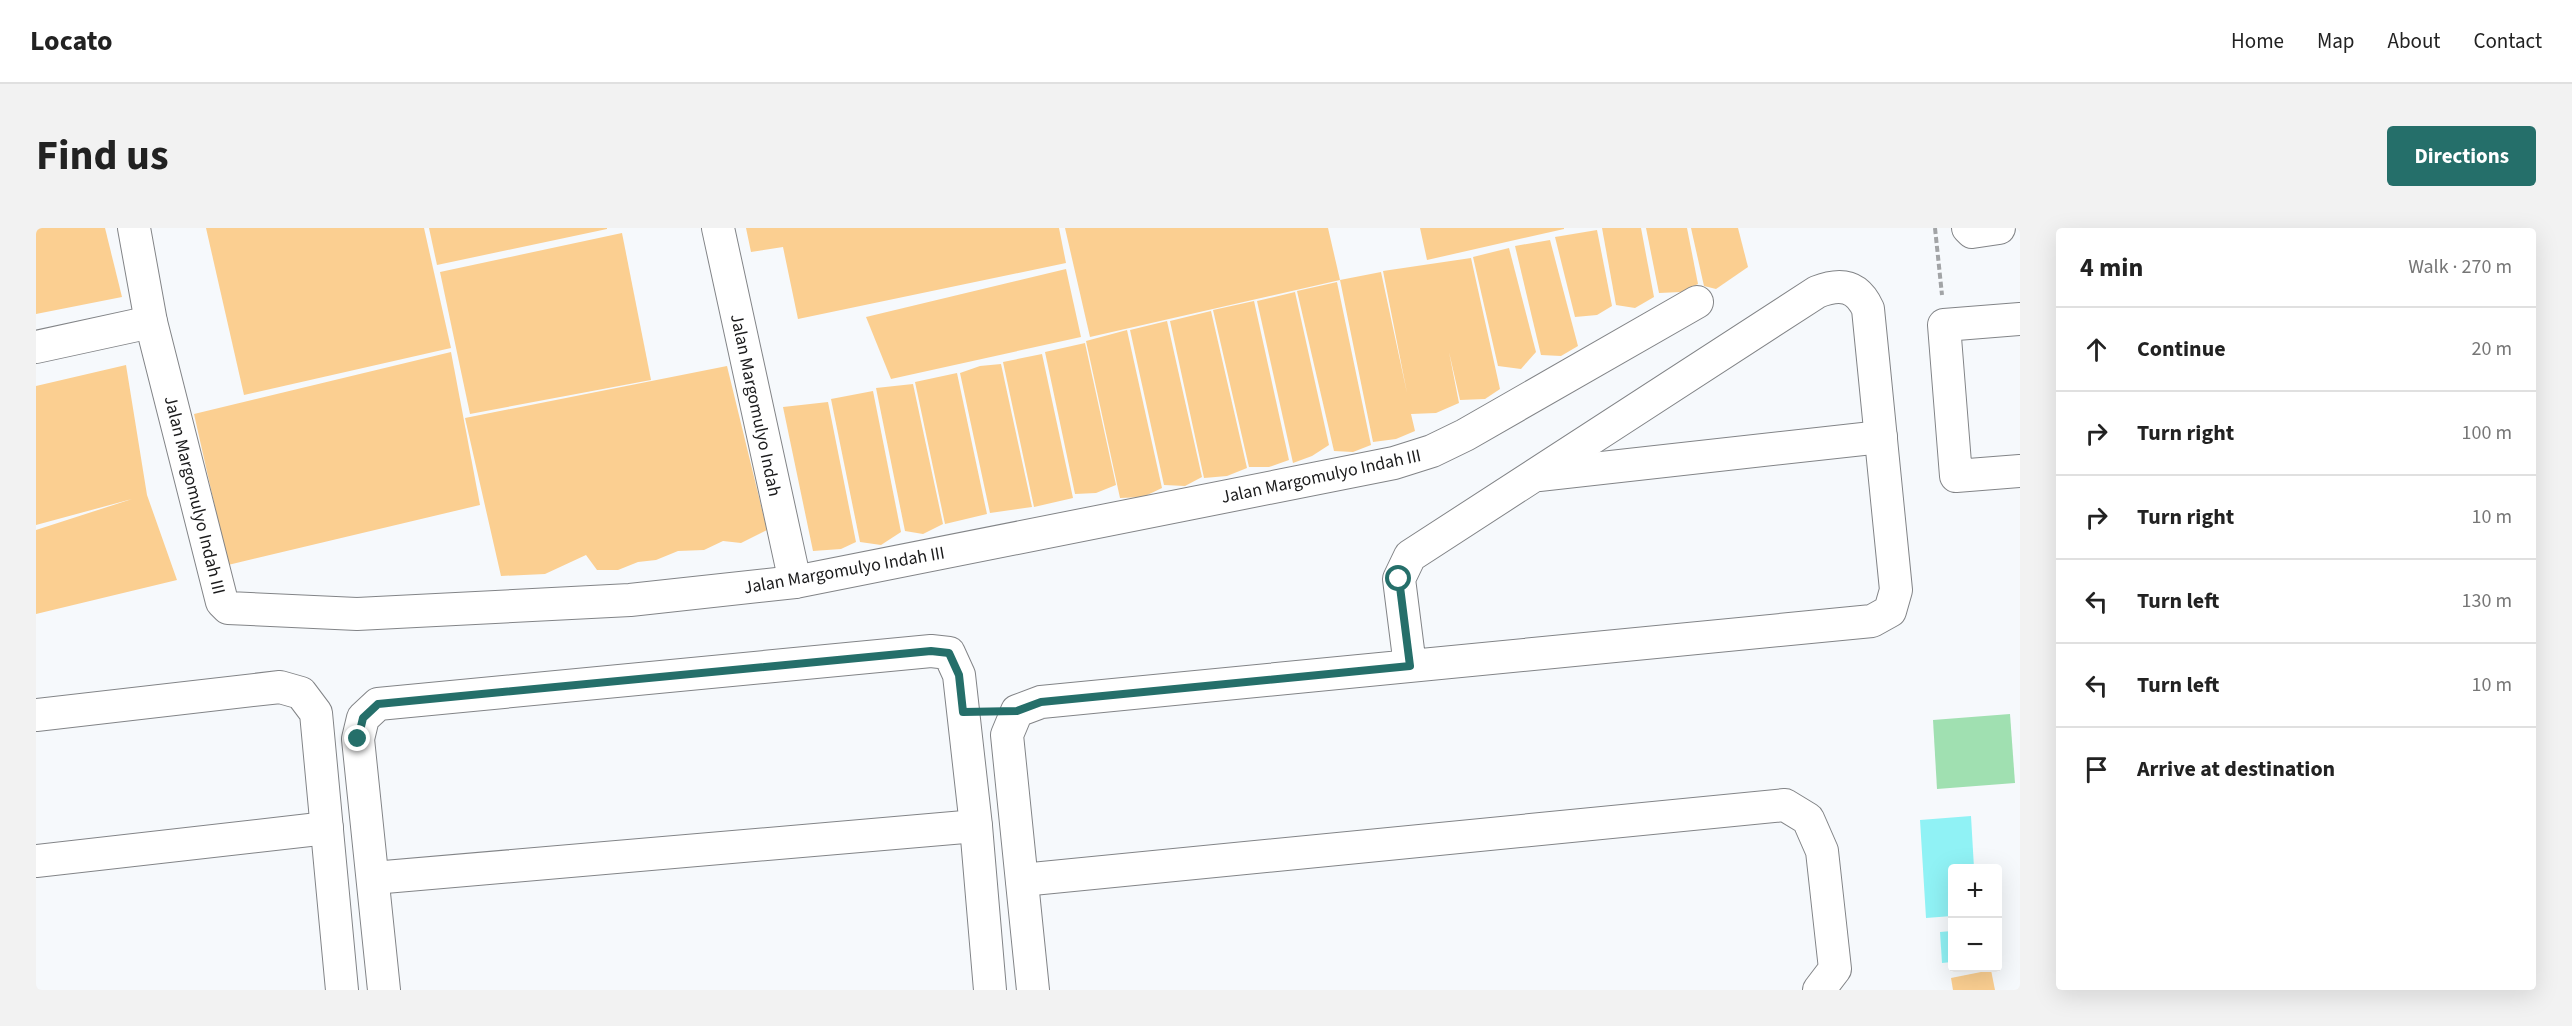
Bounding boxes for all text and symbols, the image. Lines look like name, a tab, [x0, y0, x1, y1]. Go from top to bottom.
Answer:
text: Locato	[30, 21, 112, 61]
text: Home	[2231, 26, 2284, 56]
text: Map	[2317, 26, 2355, 56]
text: About	[2388, 26, 2440, 56]
text: Contact	[2473, 26, 2542, 56]
text: Find us	[36, 126, 169, 186]
button: Directions	[2387, 126, 2536, 186]
text: 4 min	[2080, 249, 2143, 286]
text: Walk · 270 m	[2408, 253, 2512, 281]
street label: Jalan Margomulyo Indah	[724, 312, 787, 499]
icon: ahead	[2080, 333, 2113, 366]
text: Continue	[2137, 333, 2226, 365]
text: 20 m	[2472, 335, 2512, 363]
street label: Jalan Margomulyo Indah III	[158, 393, 231, 597]
icon: right	[2080, 417, 2113, 450]
text: Turn right	[2137, 417, 2234, 449]
text: 100 m	[2462, 419, 2512, 447]
street label: Jalan Margomulyo Indah III	[1219, 443, 1423, 510]
icon: right	[2080, 501, 2113, 534]
text: Turn right	[2137, 501, 2234, 533]
text: 10 m	[2472, 503, 2512, 531]
street label: Jalan Margomulyo Indah III	[742, 540, 947, 601]
route start	[1385, 565, 1411, 591]
icon: left	[2080, 585, 2113, 618]
text: Turn left	[2137, 585, 2219, 617]
text: 130 m	[2462, 587, 2512, 615]
icon: left	[2080, 669, 2113, 702]
text: Turn left	[2137, 669, 2219, 701]
text: 10 m	[2472, 671, 2512, 699]
route end	[344, 725, 370, 751]
icon: arrive	[2080, 753, 2113, 786]
text: Arrive at destination	[2137, 753, 2335, 785]
map controls	[1948, 864, 2002, 972]
button: +	[1948, 864, 2002, 918]
button: −	[1948, 918, 2002, 972]

